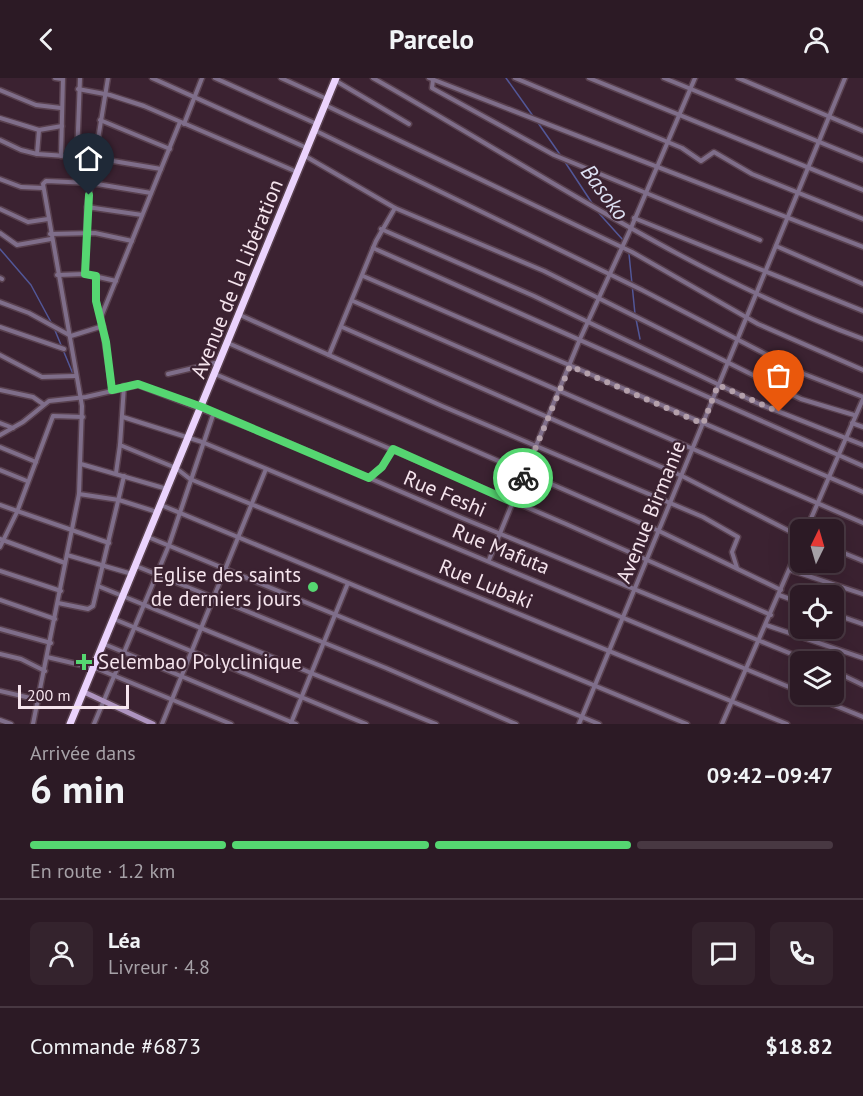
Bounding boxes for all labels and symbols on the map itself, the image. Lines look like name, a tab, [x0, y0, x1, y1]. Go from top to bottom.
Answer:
pin	[63, 133, 114, 195]
water label: Basoko	[575, 158, 635, 226]
street label: Avenue de la Libération	[184, 175, 289, 382]
pin	[753, 350, 804, 412]
street label: Avenue Birmanie	[610, 437, 691, 587]
courier	[493, 448, 553, 508]
street label: Rue Feshi	[400, 464, 491, 523]
street label: Rue Mafuta	[449, 517, 554, 580]
north arrow	[790, 519, 844, 573]
street label: Rue Lubaki	[435, 552, 537, 615]
place label: Eglise des saints de derniers jours	[151, 561, 301, 612]
marker: Eglise des saints de derniers jours	[306, 580, 320, 594]
place label: Selembao Polyclinique	[98, 648, 302, 675]
marker: Selembao Polyclinique	[75, 653, 93, 671]
scale bar	[18, 682, 129, 710]

